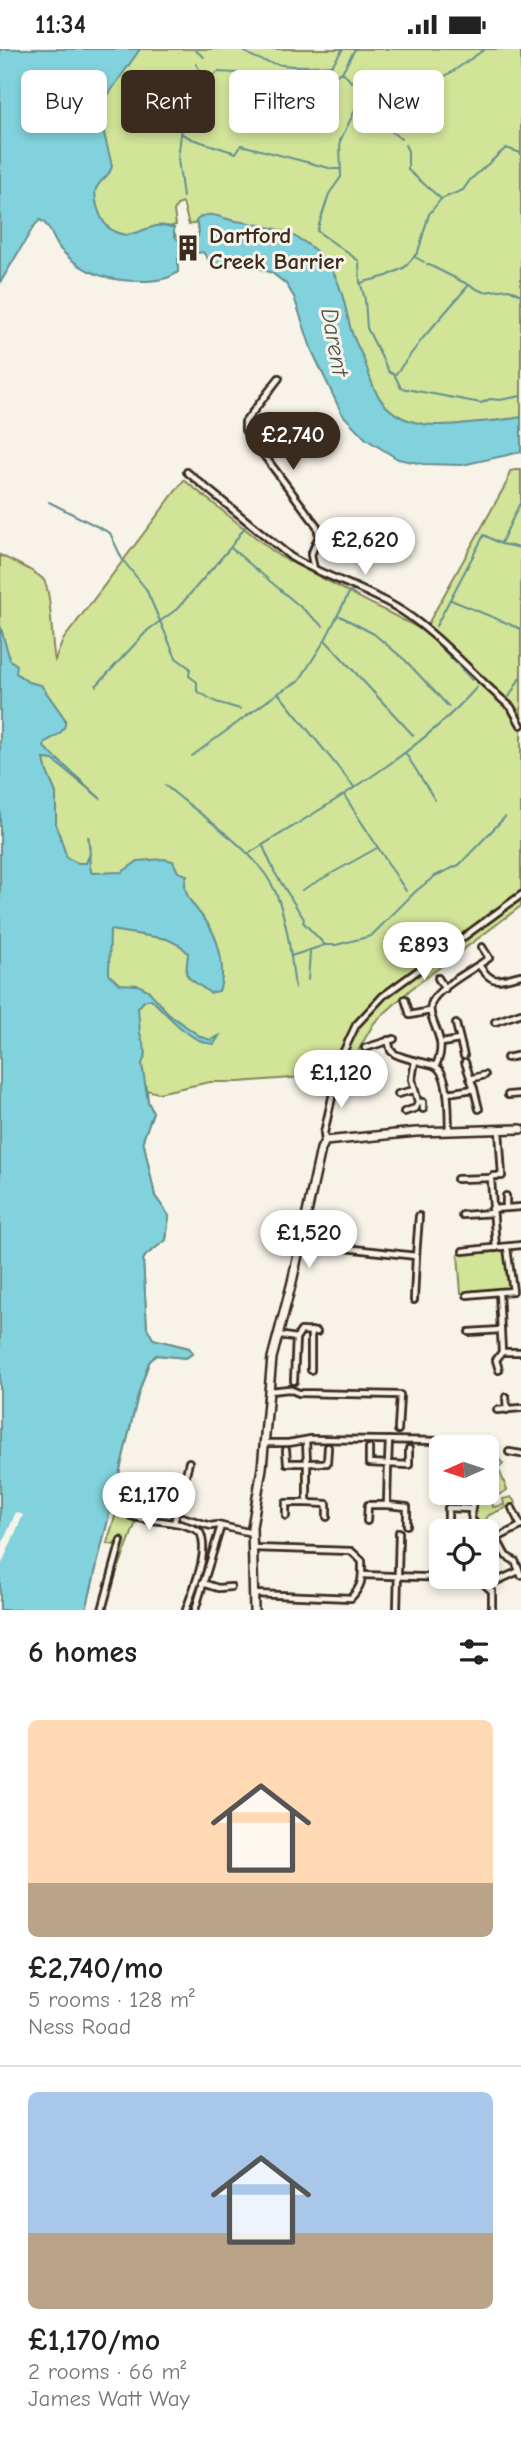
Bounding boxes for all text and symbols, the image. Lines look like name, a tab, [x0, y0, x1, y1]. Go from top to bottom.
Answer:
text: 11:34	[35, 10, 86, 40]
chip: Buy	[21, 70, 107, 133]
chip: Rent	[121, 70, 215, 133]
chip: Filters	[229, 70, 339, 133]
chip: New	[353, 70, 444, 133]
place label: Dartford Creek Barrier	[209, 222, 345, 275]
building icon: Dartford Creek Barrier	[173, 233, 203, 263]
water label: Darent	[315, 306, 355, 380]
pin: £2,740	[236, 413, 350, 472]
text: £2,740	[261, 421, 325, 448]
pin: £2,620	[308, 517, 422, 577]
text: £2,620	[331, 526, 399, 553]
pin: £893	[383, 923, 465, 982]
text: £893	[399, 931, 449, 958]
pin: £1,120	[284, 1051, 398, 1110]
text: £1,120	[310, 1059, 372, 1086]
pin: £1,520	[252, 1211, 366, 1270]
text: £1,520	[276, 1219, 342, 1246]
north arrow	[429, 1435, 499, 1505]
map controls	[429, 1435, 499, 1589]
pin: £1,170	[92, 1473, 206, 1532]
text: £1,170	[118, 1481, 180, 1508]
button: locate	[429, 1519, 499, 1589]
icon: filters	[455, 1633, 493, 1671]
text: 6 homes	[28, 1635, 137, 1670]
icon: home	[198, 1765, 324, 1891]
text: £2,740/mo	[28, 1951, 163, 1986]
text: 5 rooms · 128 m²	[28, 1986, 195, 2013]
text: Ness Road	[28, 2013, 131, 2040]
icon: home	[198, 2137, 324, 2263]
text: £1,170/mo	[28, 2323, 160, 2358]
text: 2 rooms · 66 m²	[28, 2358, 186, 2385]
text: James Watt Way	[28, 2385, 190, 2412]

